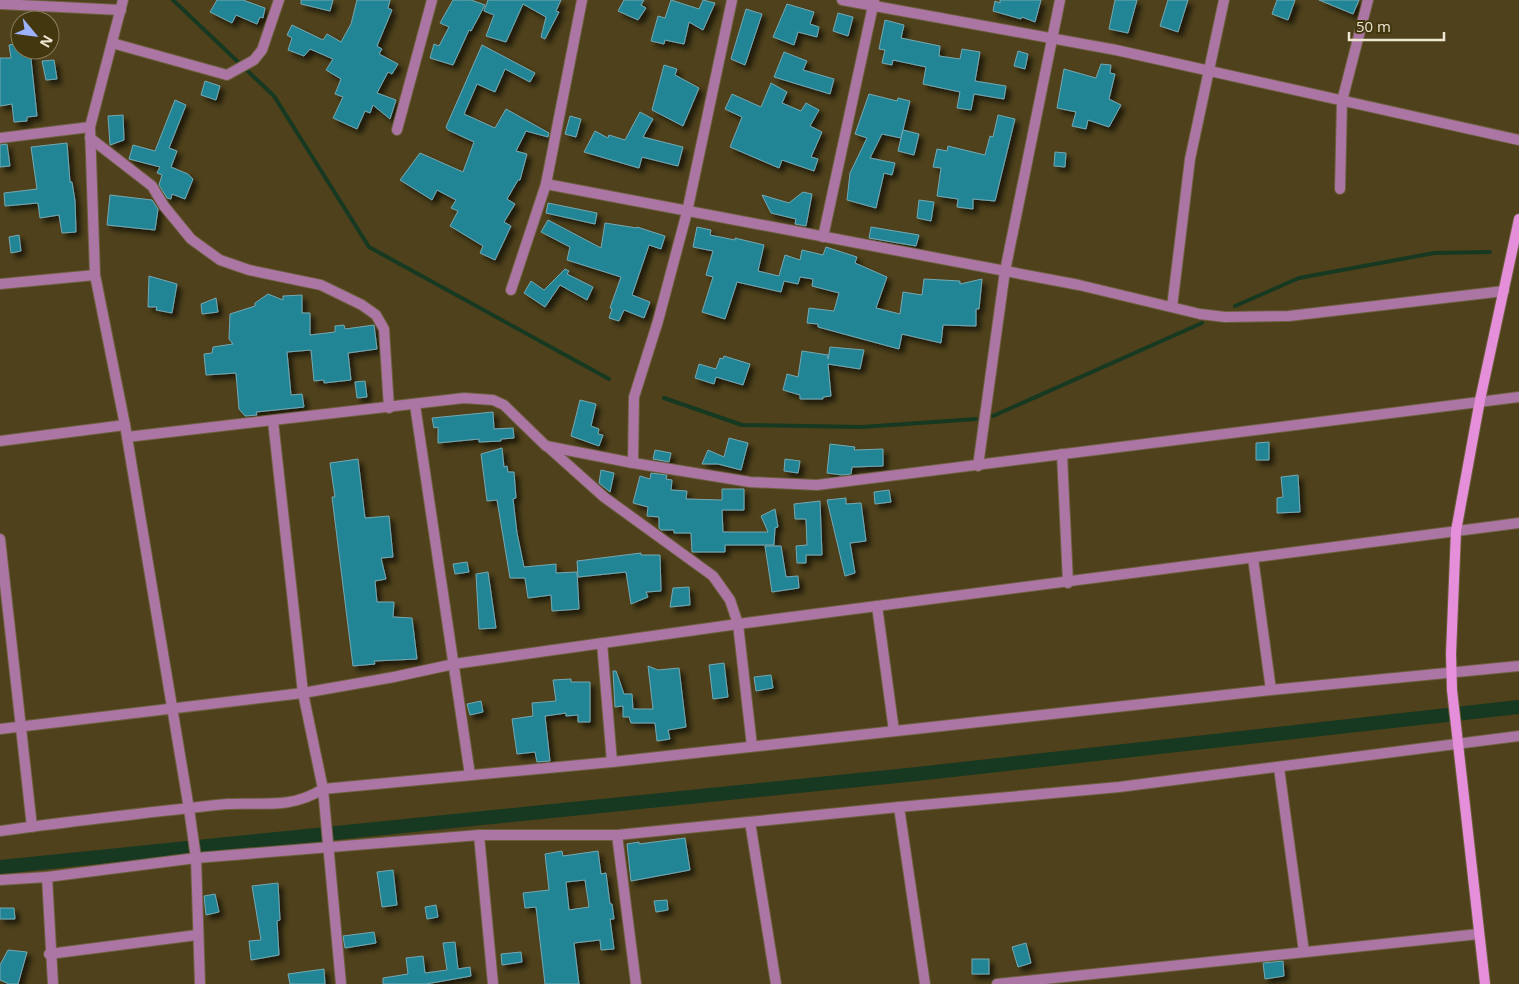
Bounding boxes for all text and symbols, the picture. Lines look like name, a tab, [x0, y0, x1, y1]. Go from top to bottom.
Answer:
north arrow	[10, 10, 60, 60]
scale bar	[1349, 10, 1444, 42]
text: 50 m	[1356, 16, 1391, 36]
text: N	[36, 32, 58, 51]

